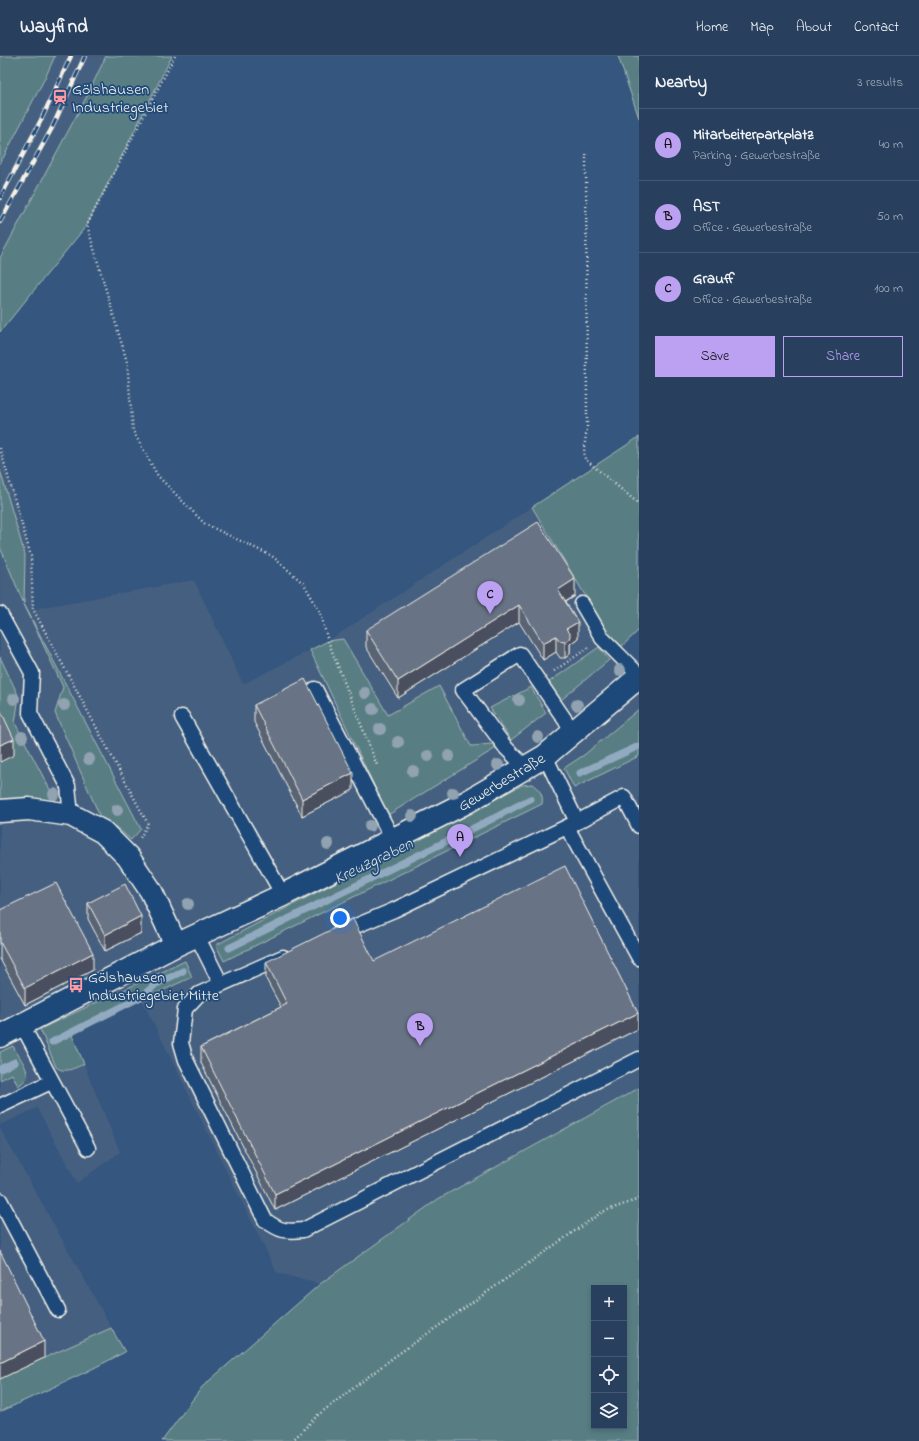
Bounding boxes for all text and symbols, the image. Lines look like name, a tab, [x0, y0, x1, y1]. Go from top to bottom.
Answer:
text: Wayfind	[20, 14, 88, 41]
text: Home	[696, 17, 728, 38]
text: Map	[750, 17, 774, 38]
text: About	[796, 17, 832, 38]
text: Contact	[854, 17, 899, 38]
text: Nearby	[655, 70, 707, 95]
text: 3 results	[857, 73, 903, 92]
place label: Gölshausen Industriegebiet	[72, 78, 169, 120]
station icon: Gölshausen Industriegebiet	[51, 88, 69, 106]
text: Mitarbeiterparkplatz	[693, 124, 813, 146]
text: A	[664, 135, 672, 154]
text: 40 m	[879, 135, 903, 154]
text: Parking · Gewerbestraße	[693, 146, 820, 165]
text: AST	[693, 196, 720, 218]
text: B	[664, 207, 672, 226]
text: 50 m	[877, 207, 903, 226]
text: Office · Gewerbestraße	[693, 218, 812, 237]
text: Grauff	[693, 268, 734, 290]
text: C	[664, 279, 672, 298]
text: 100 m	[874, 279, 903, 298]
text: Office · Gewerbestraße	[693, 290, 812, 309]
button: Save	[655, 336, 775, 377]
button: Share	[783, 336, 903, 377]
pin: C	[477, 581, 503, 614]
street label: Gewerbestraße	[454, 747, 551, 818]
pin: A	[447, 824, 473, 857]
water label: Kreuzgraben	[330, 831, 418, 892]
your location	[330, 908, 350, 928]
place label: Gölshausen Industriegebiet Mitte	[88, 966, 220, 1008]
bus stop icon: Gölshausen Industriegebiet Mitte	[67, 976, 85, 994]
pin: B	[407, 1013, 433, 1046]
map controls	[591, 1285, 627, 1429]
button: +	[591, 1285, 627, 1321]
button: −	[591, 1321, 627, 1357]
button: locate	[591, 1357, 627, 1393]
button: layers	[591, 1393, 627, 1429]

